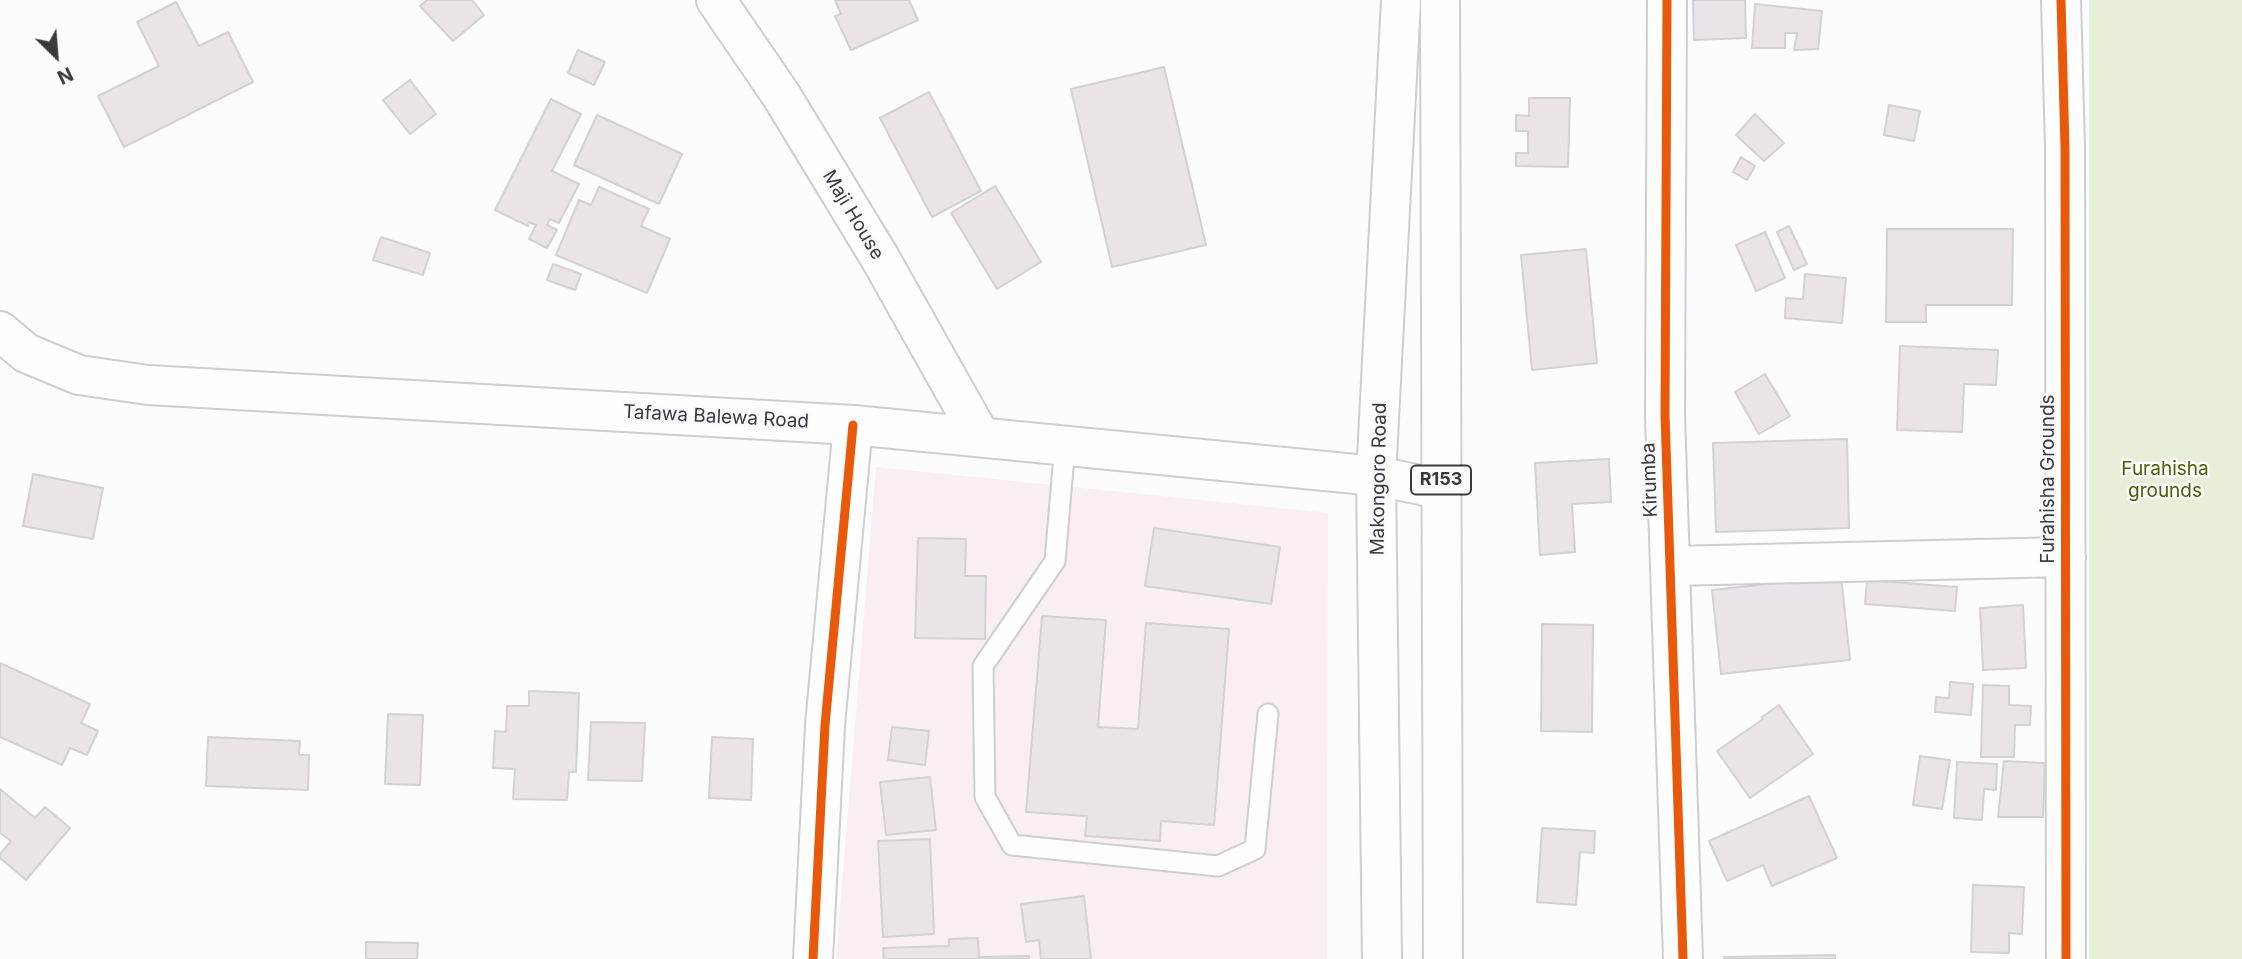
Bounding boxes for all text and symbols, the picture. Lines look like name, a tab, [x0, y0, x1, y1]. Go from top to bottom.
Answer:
north arrow	[21, 21, 91, 91]
text: N	[54, 62, 77, 89]
street label: Maji House	[817, 166, 889, 264]
street label: Furahisha Grounds	[2037, 394, 2059, 564]
street label: Tafawa Balewa Road	[622, 401, 810, 433]
street label: Makongoro Road	[1366, 402, 1392, 556]
street label: Kirumba	[1637, 442, 1663, 518]
park label: Furahisha grounds	[2121, 458, 2209, 502]
road number: R153	[1411, 466, 1471, 494]

